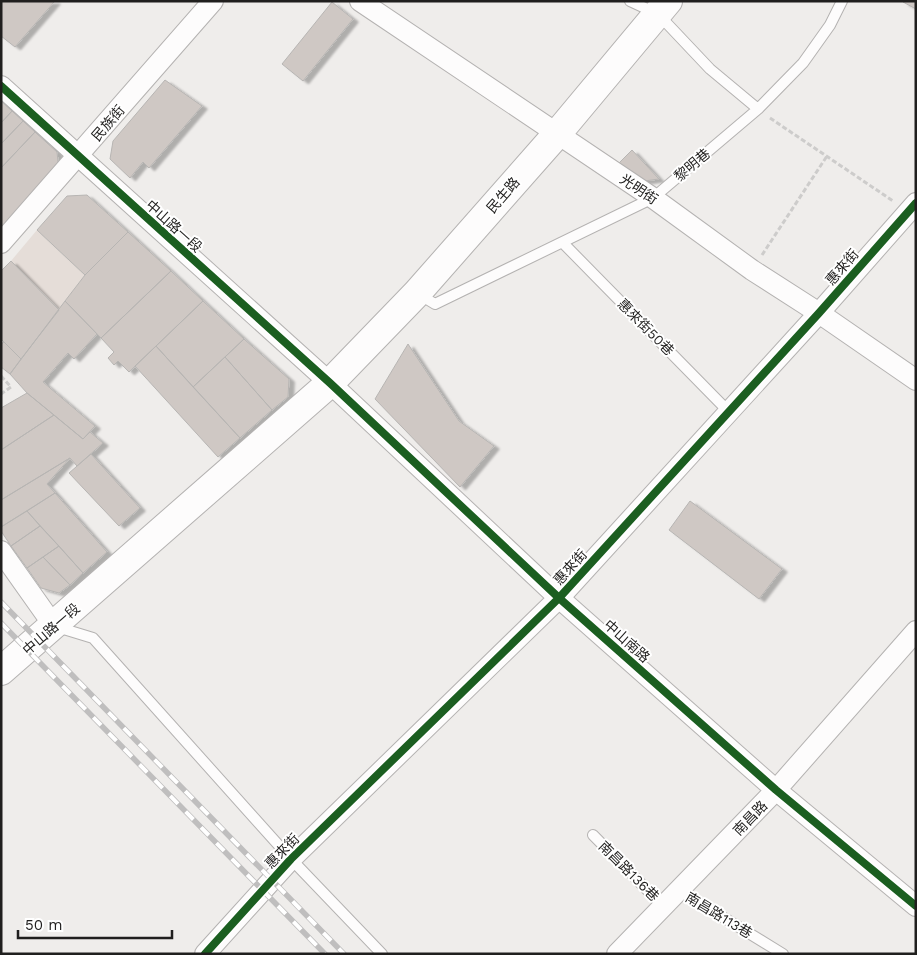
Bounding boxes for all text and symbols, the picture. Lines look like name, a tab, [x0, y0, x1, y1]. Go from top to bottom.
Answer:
street label: 民族街	[88, 102, 128, 144]
street label: 黎明巷	[671, 145, 713, 185]
street label: 光明街	[617, 171, 661, 207]
street label: 民生路	[483, 174, 523, 216]
street label: 中山路一段	[143, 197, 205, 255]
street label: 惠來街	[822, 246, 862, 288]
street label: 惠來街50巷	[615, 296, 677, 358]
street label: 惠來街	[550, 546, 590, 588]
street label: 中山路一段	[19, 600, 83, 658]
street label: 中山南路	[601, 616, 653, 666]
street label: 南昌路	[730, 797, 770, 839]
street label: 惠來街	[262, 830, 302, 872]
street label: 南昌路136巷	[596, 838, 662, 904]
street label: 南昌路113巷	[683, 889, 755, 941]
scale bar	[18, 908, 171, 940]
text: 50 m	[25, 916, 62, 934]

